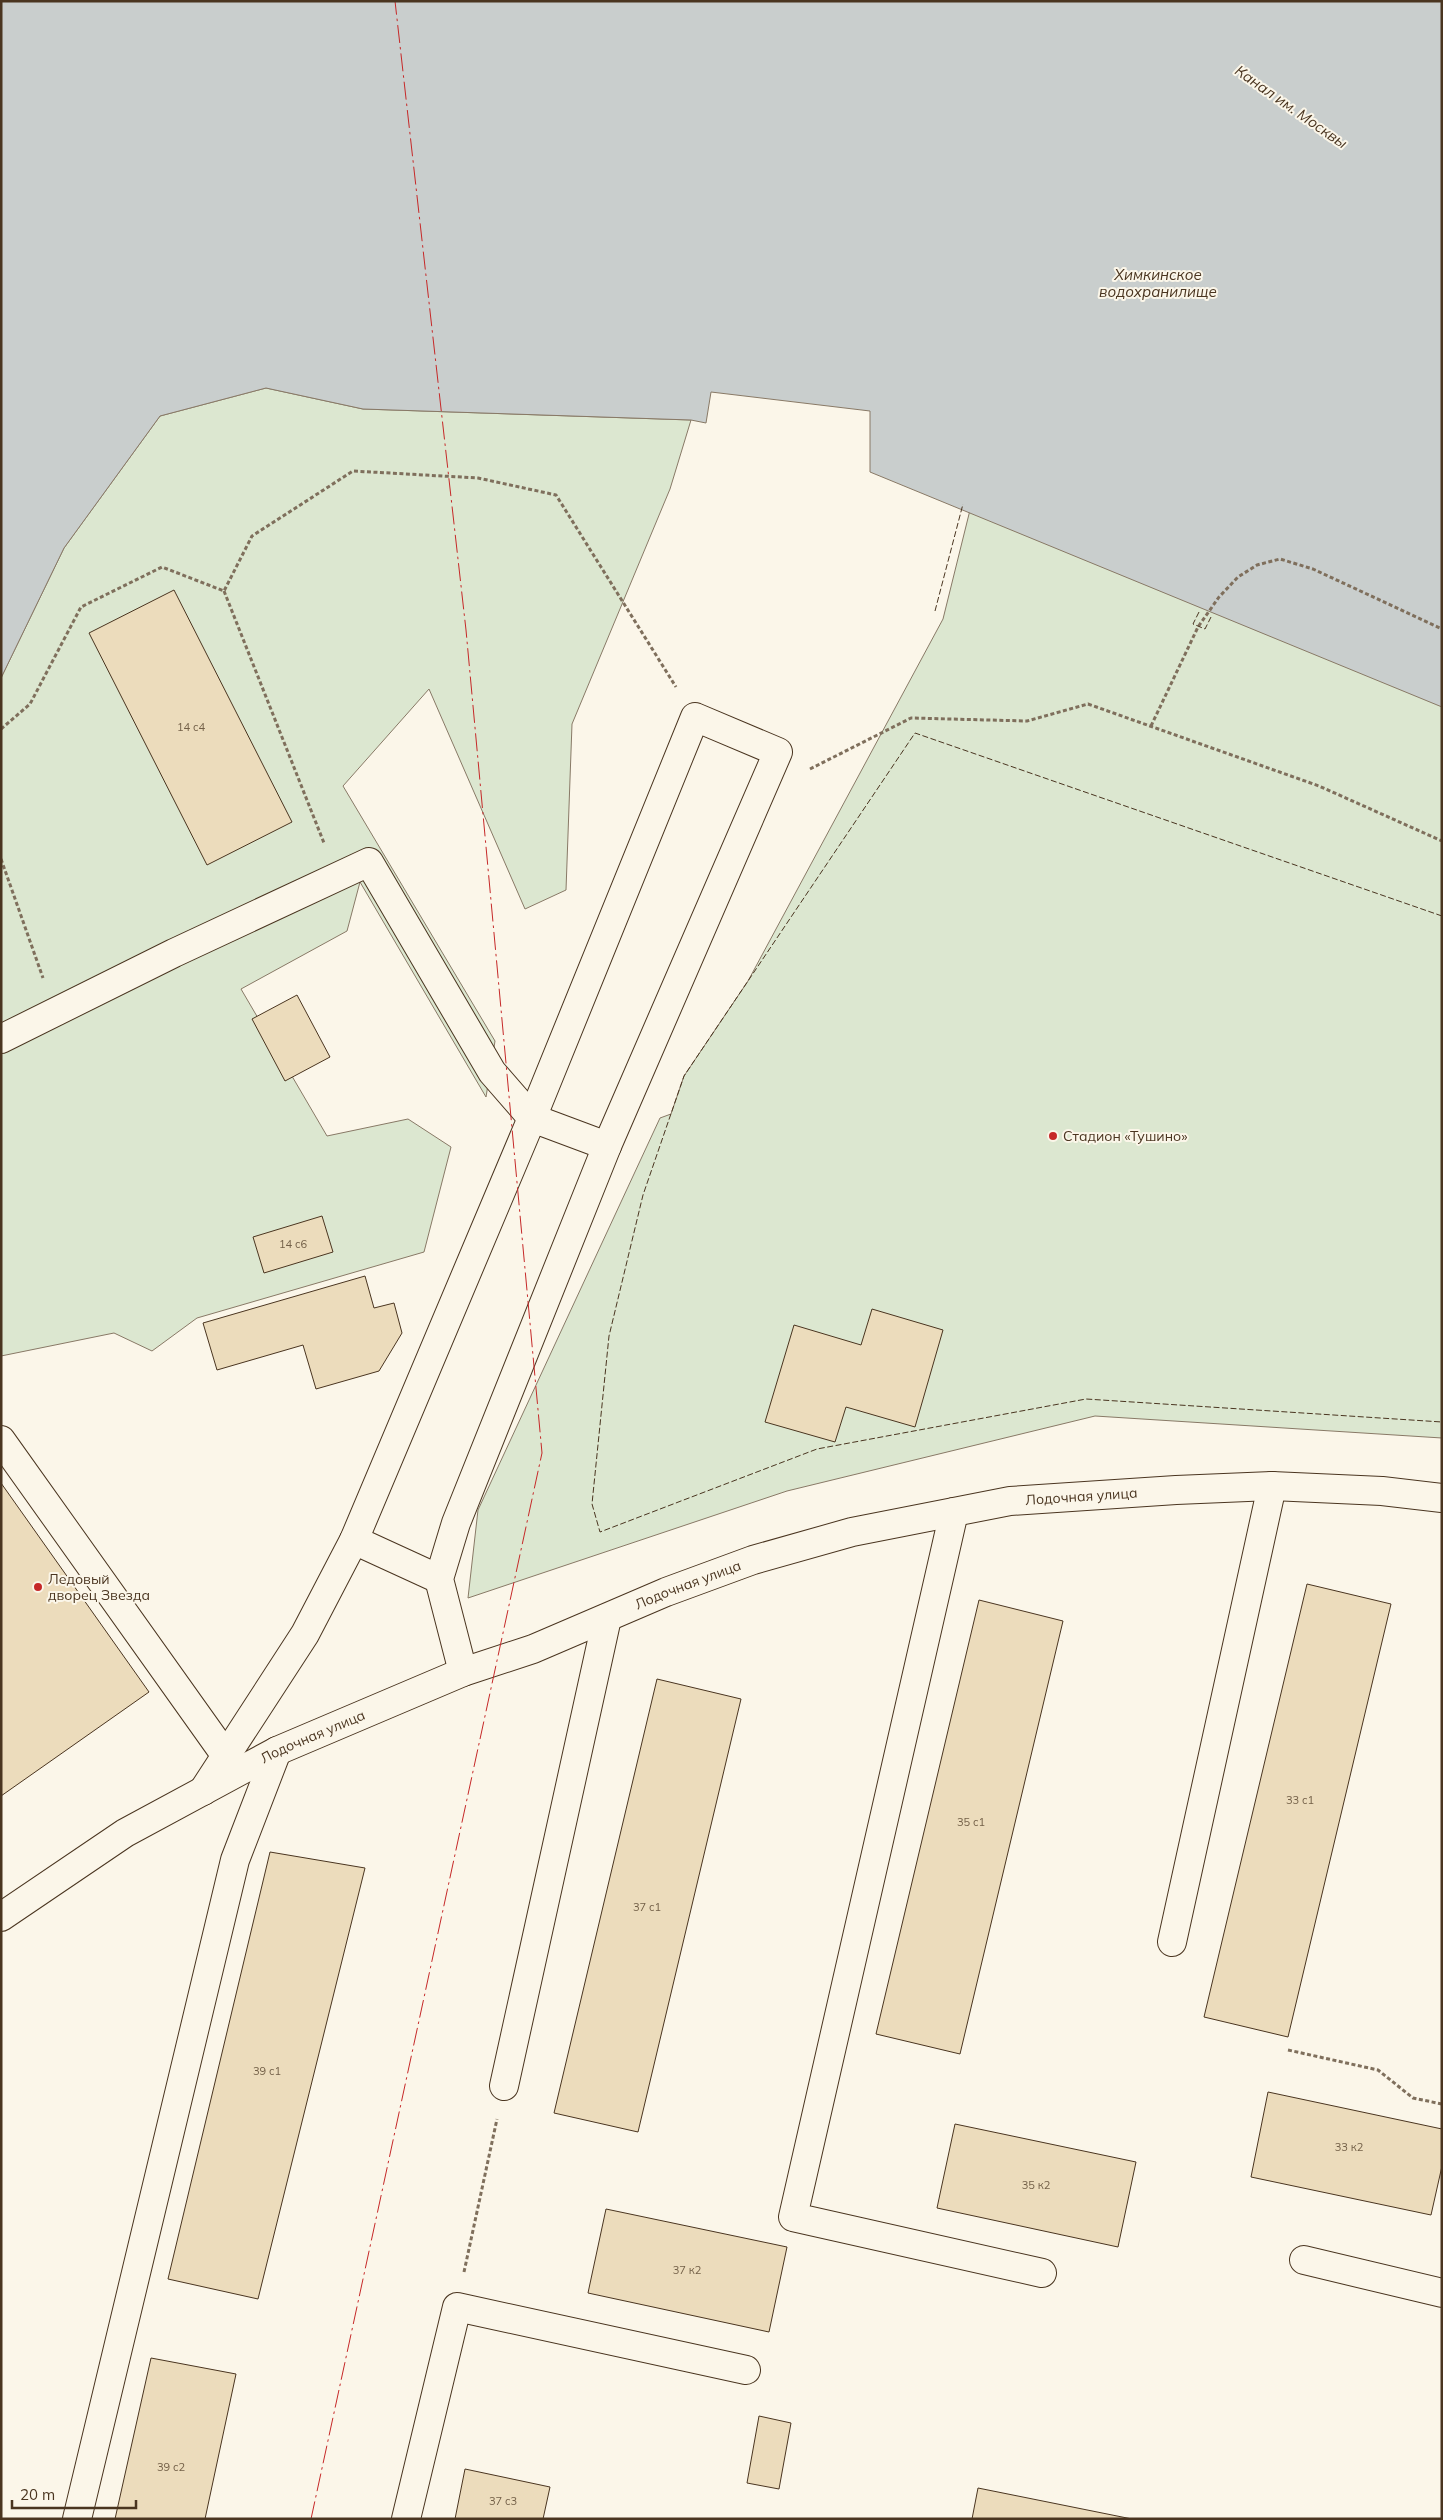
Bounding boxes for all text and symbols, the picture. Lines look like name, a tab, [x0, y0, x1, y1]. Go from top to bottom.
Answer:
water label: Канал им. Москвы	[1231, 61, 1351, 153]
water label: Химкинское водохранилище	[1099, 265, 1217, 301]
house number: 14 с4	[177, 720, 206, 734]
place label: Стадион «Тушино»	[1063, 1127, 1188, 1145]
marker: Стадион «Тушино»	[1047, 1130, 1059, 1142]
house number: 14 с6	[279, 1237, 308, 1251]
street label: Лодочная улица	[1025, 1484, 1138, 1509]
street label: Лодочная улица	[632, 1556, 744, 1613]
place label: Ледовый дворец Звезда	[48, 1570, 150, 1604]
marker: Ледовый дворец Звезда	[32, 1581, 44, 1593]
street label: Лодочная улица	[257, 1706, 368, 1767]
house number: 33 с1	[1286, 1793, 1314, 1807]
house number: 35 с1	[957, 1815, 985, 1829]
house number: 37 с1	[633, 1900, 661, 1914]
house number: 39 с1	[253, 2064, 281, 2078]
house number: 33 к2	[1335, 2140, 1364, 2154]
house number: 35 к2	[1022, 2178, 1051, 2192]
house number: 37 к2	[673, 2263, 702, 2277]
house number: 39 с2	[157, 2460, 186, 2474]
scale bar	[12, 2478, 136, 2510]
text: 20 m	[20, 2485, 55, 2504]
house number: 37 с3	[489, 2494, 517, 2508]

